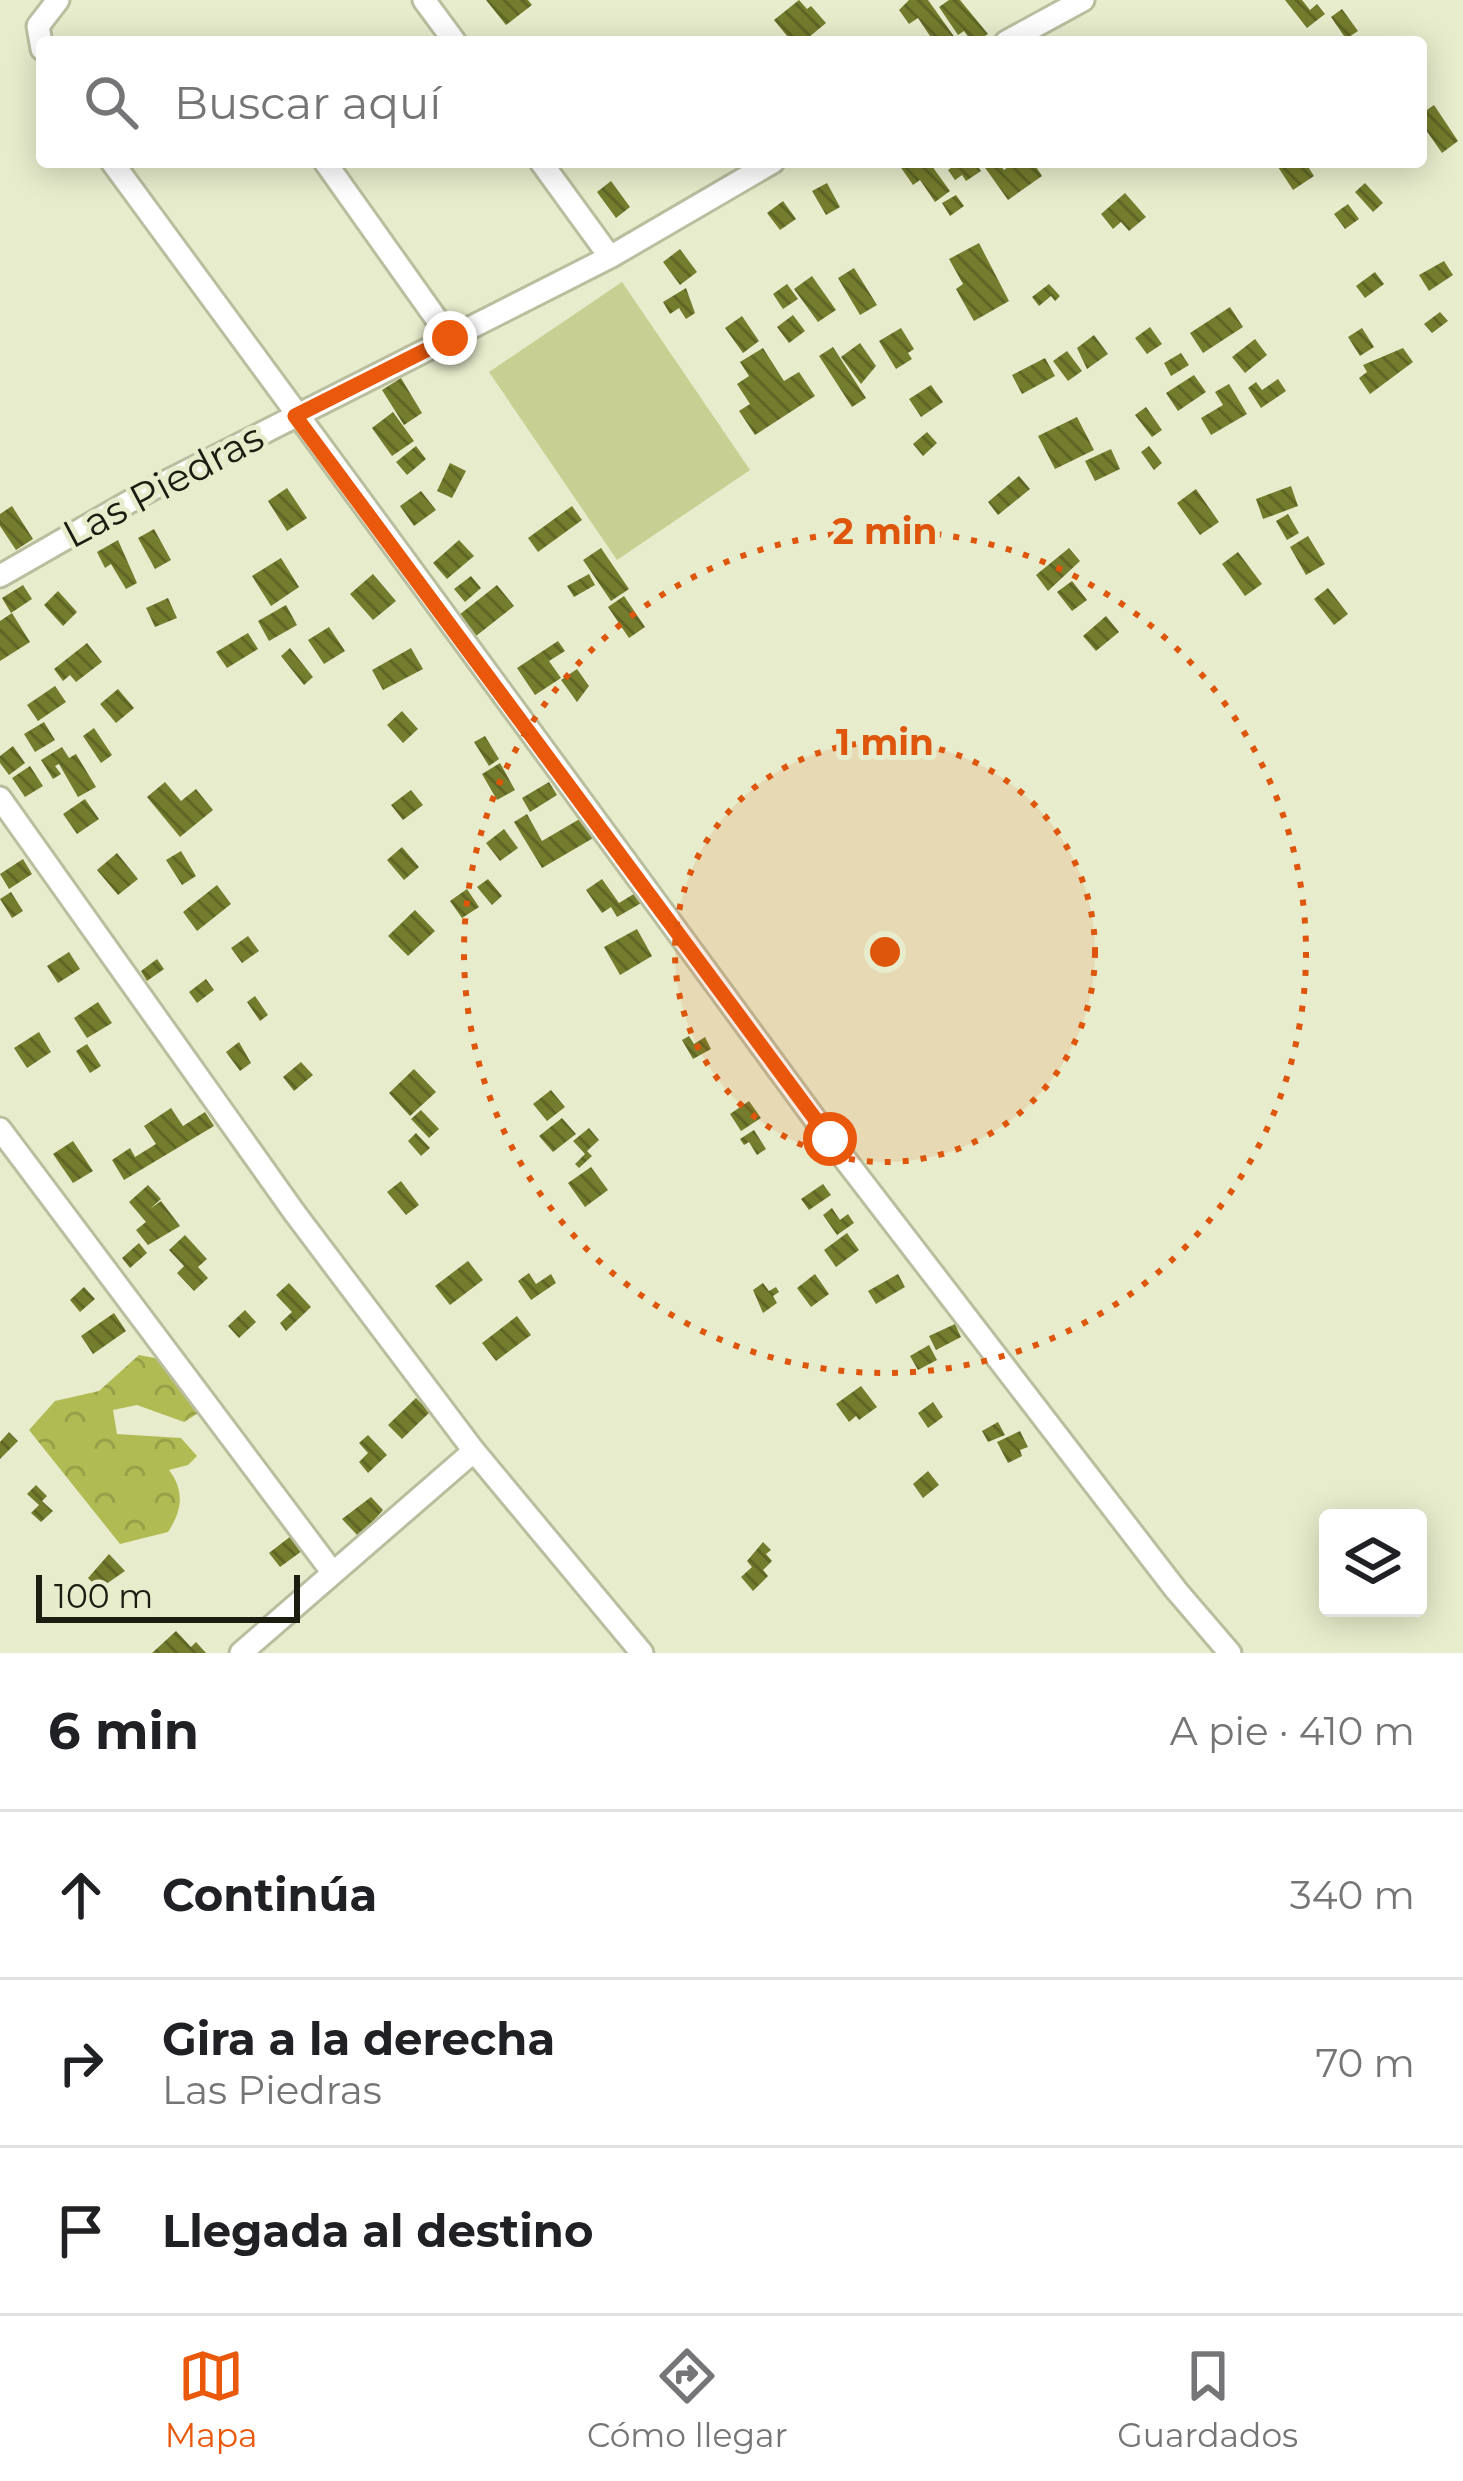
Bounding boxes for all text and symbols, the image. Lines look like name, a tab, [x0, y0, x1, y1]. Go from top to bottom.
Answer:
search box	[36, 36, 1427, 168]
icon: search	[78, 69, 144, 135]
text: Buscar aquí	[174, 75, 441, 130]
route end	[423, 311, 477, 365]
street label: Las Piedras	[55, 412, 271, 558]
text: 2 min	[833, 509, 937, 553]
text: 1 min	[836, 720, 934, 764]
centre of rings	[864, 931, 906, 973]
route start	[803, 1112, 857, 1166]
map controls	[1319, 1509, 1427, 1617]
button: layers	[1319, 1509, 1427, 1617]
scale bar	[36, 1569, 300, 1622]
text: 100 m	[54, 1576, 153, 1616]
text: 6 min	[48, 1700, 199, 1762]
text: A pie · 410 m	[1170, 1707, 1415, 1755]
icon: ahead	[48, 1862, 114, 1928]
text: Continúa	[162, 1867, 377, 1922]
text: 340 m	[1290, 1871, 1415, 1919]
text: Gira a la derecha	[162, 2011, 555, 2066]
icon: right	[48, 2030, 114, 2096]
text: 70 m	[1315, 2039, 1415, 2087]
text: Las Piedras	[162, 2066, 382, 2114]
icon: arrive	[48, 2198, 114, 2264]
text: Llegada al destino	[162, 2203, 594, 2258]
tab: Mapa	[165, 2343, 257, 2455]
tab: Cómo llegar	[587, 2343, 788, 2455]
tab: Guardados	[1117, 2343, 1298, 2455]

